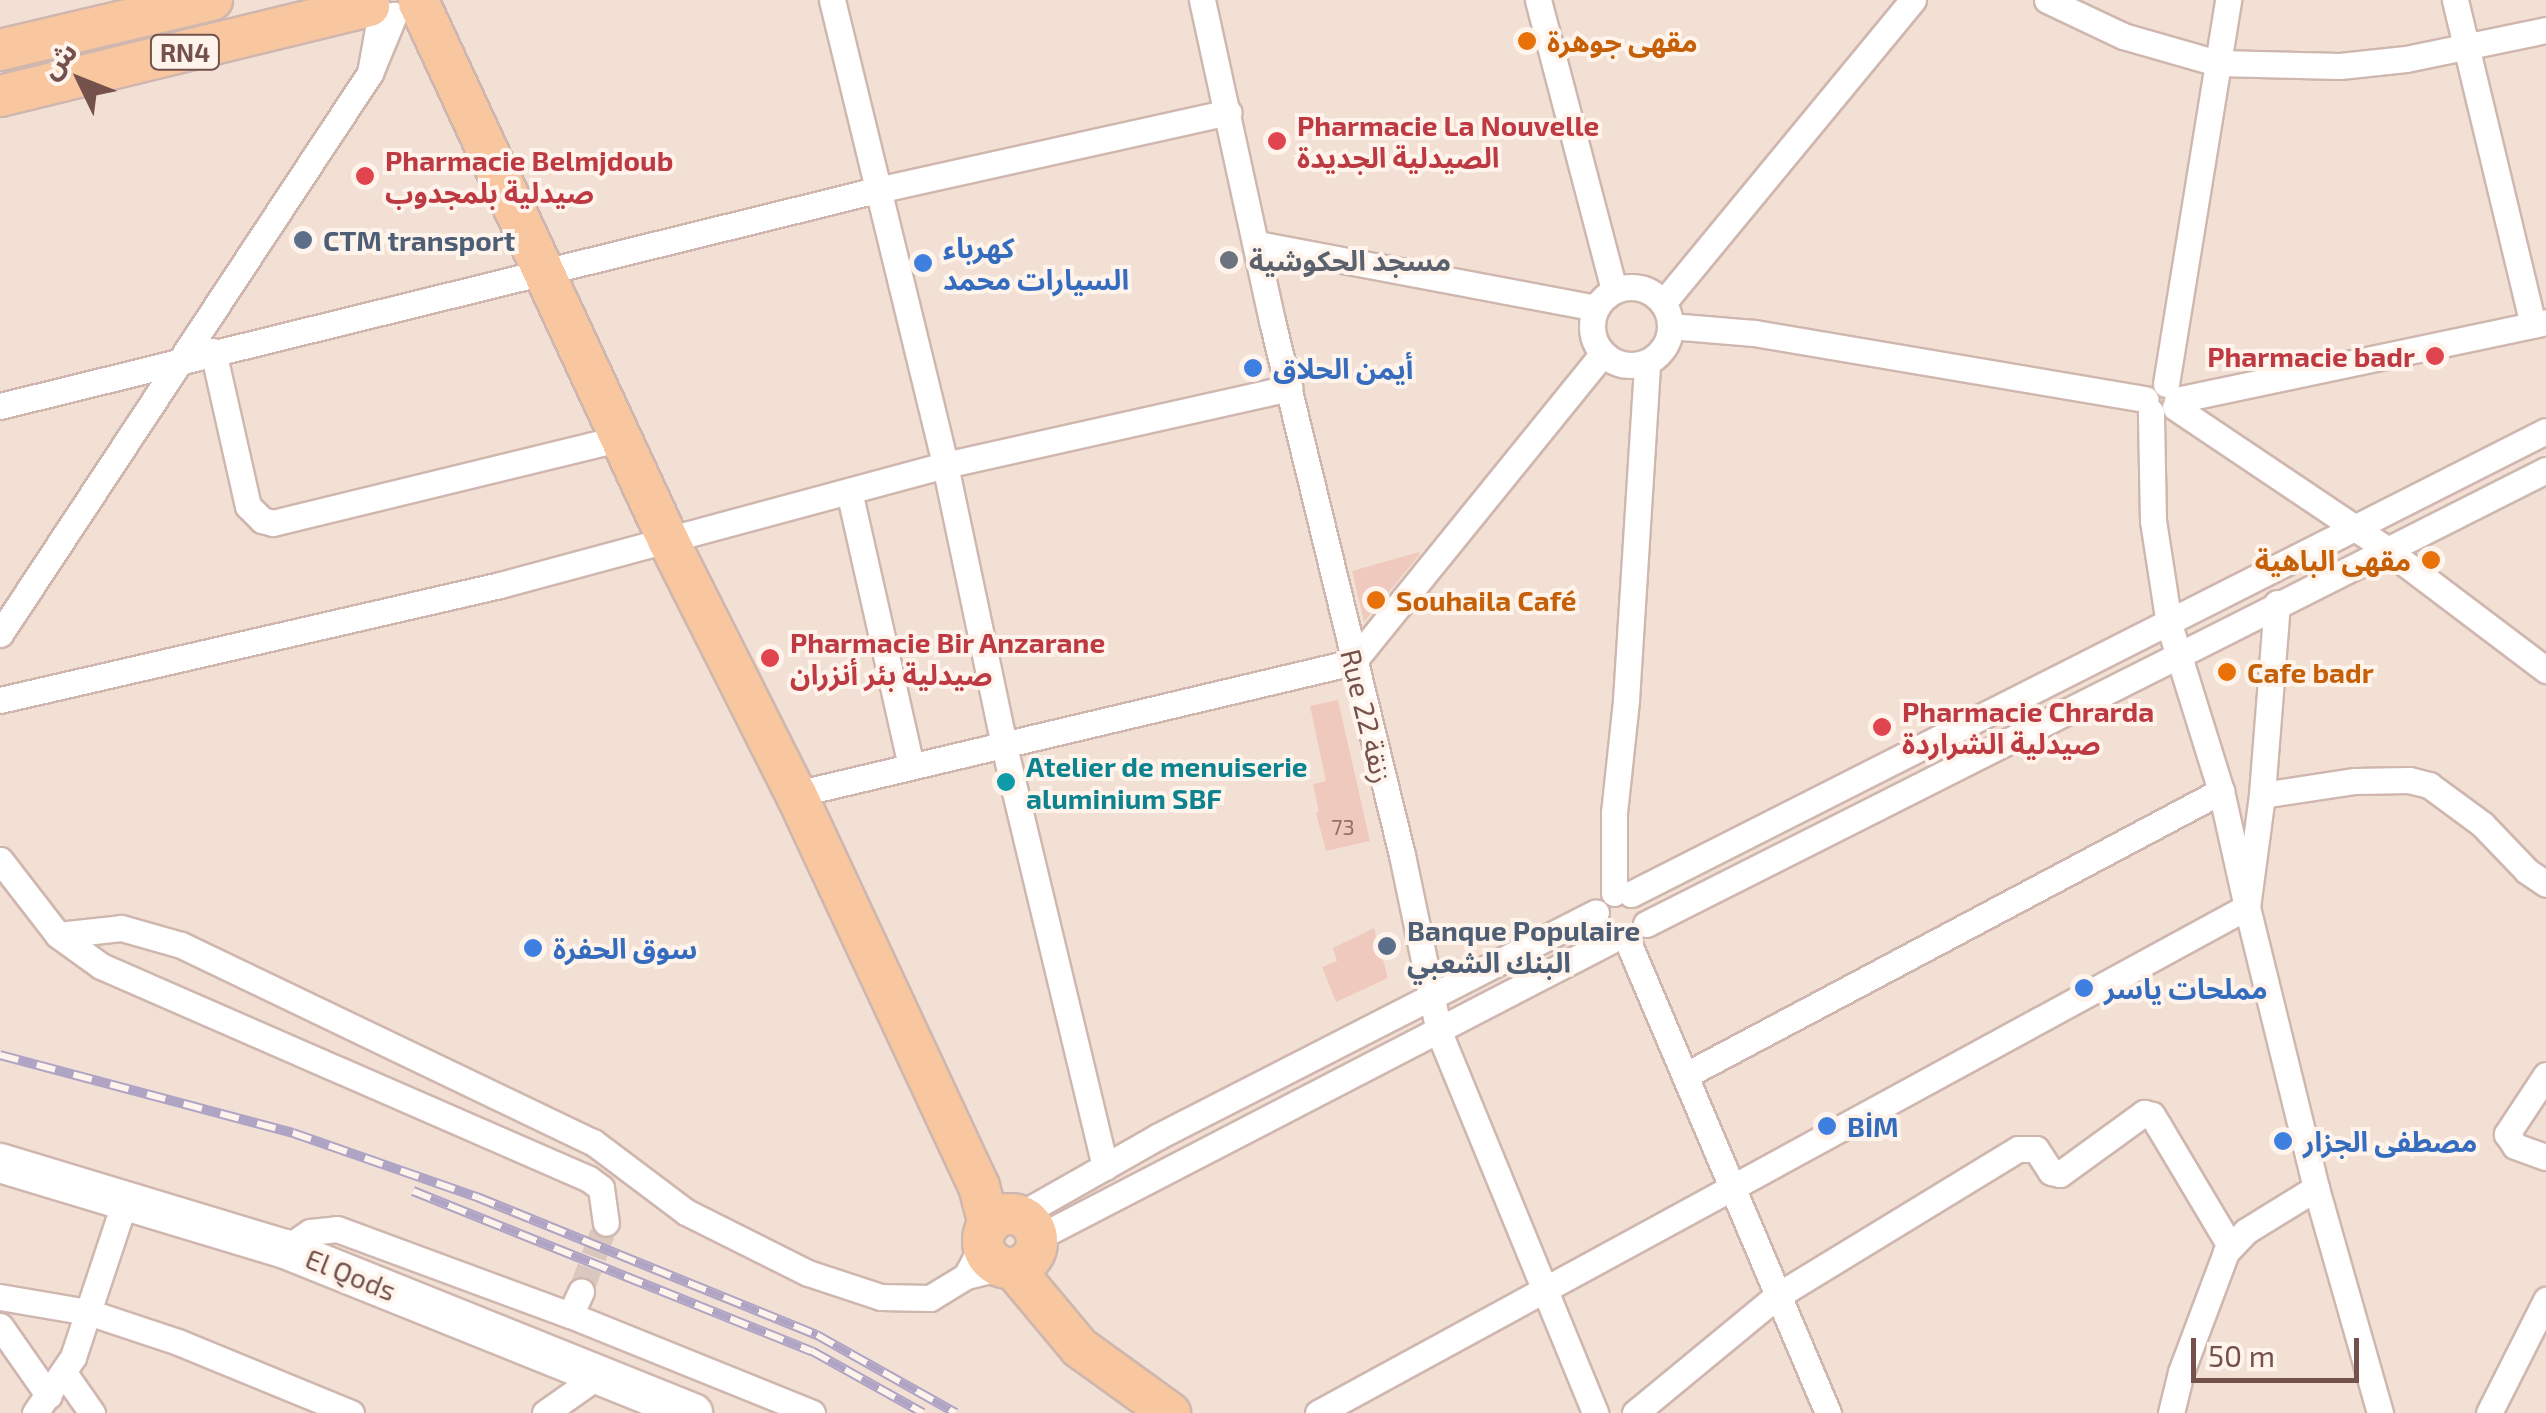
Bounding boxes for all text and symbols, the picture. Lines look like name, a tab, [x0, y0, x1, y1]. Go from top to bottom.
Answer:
place label: مقهى جوهرة	[1547, 24, 1697, 58]
north arrow	[30, 30, 130, 130]
marker: مقهى جوهرة	[1516, 30, 1538, 52]
road number: RN4	[148, 32, 222, 72]
text: ش	[33, 34, 84, 85]
place label: Pharmacie La Nouvelle الصيدلية الجديدة	[1297, 108, 1599, 174]
marker: Pharmacie La Nouvelle الصيدلية الجديدة	[1266, 130, 1288, 152]
place label: Pharmacie Belmjdoub صيدلية بلمجدوب	[385, 143, 673, 209]
marker: Pharmacie Belmjdoub صيدلية بلمجدوب	[354, 165, 376, 187]
place label: CTM transport	[323, 223, 516, 257]
marker: CTM transport	[292, 229, 314, 251]
place label: كهرباء السيارات محمد	[943, 230, 1129, 296]
place label: مسجد الحكوشية	[1249, 243, 1451, 277]
marker: مسجد الحكوشية	[1218, 249, 1240, 271]
marker: كهرباء السيارات محمد	[912, 252, 934, 274]
place label: Pharmacie badr	[2207, 339, 2415, 373]
marker: Pharmacie badr	[2424, 345, 2446, 367]
place label: أيمن الحلاق	[1273, 351, 1413, 385]
marker: أيمن الحلاق	[1242, 357, 1264, 379]
place label: مقهى الباهية	[2255, 543, 2411, 577]
marker: مقهى الباهية	[2420, 549, 2442, 571]
place label: Souhaila Café	[1396, 583, 1577, 617]
marker: Souhaila Café	[1365, 589, 1387, 611]
place label: Pharmacie Bir Anzarane صيدلية بئر أنزران	[790, 625, 1106, 691]
street label: Rue 22 زنقة	[1334, 646, 1400, 786]
marker: Pharmacie Bir Anzarane صيدلية بئر أنزران	[759, 647, 781, 669]
place label: Cafe badr	[2247, 655, 2374, 689]
marker: Cafe badr	[2216, 661, 2238, 683]
place label: Pharmacie Chrarda صيدلية الشراردة	[1902, 694, 2154, 760]
marker: Pharmacie Chrarda صيدلية الشراردة	[1871, 716, 1893, 738]
place label: Atelier de menuiserie aluminium SBF	[1026, 749, 1308, 815]
marker: Atelier de menuiserie aluminium SBF	[995, 771, 1017, 793]
house number: 73	[1331, 814, 1355, 840]
place label: Banque Populaire البنك الشعبي	[1407, 913, 1640, 979]
place label: سوق الحفرة	[553, 931, 697, 965]
marker: Banque Populaire البنك الشعبي	[1376, 935, 1398, 957]
marker: سوق الحفرة	[522, 937, 544, 959]
place label: مملحات ياسر	[2104, 971, 2267, 1005]
marker: مملحات ياسر	[2073, 977, 2095, 999]
place label: BİM	[1847, 1109, 1899, 1143]
marker: BİM	[1816, 1115, 1838, 1137]
place label: مصطفى الجزار	[2303, 1124, 2477, 1158]
marker: مصطفى الجزار	[2272, 1130, 2294, 1152]
street label: El Qods	[301, 1241, 401, 1307]
scale bar	[2196, 1318, 2364, 1380]
text: 50 m	[2208, 1337, 2275, 1373]

